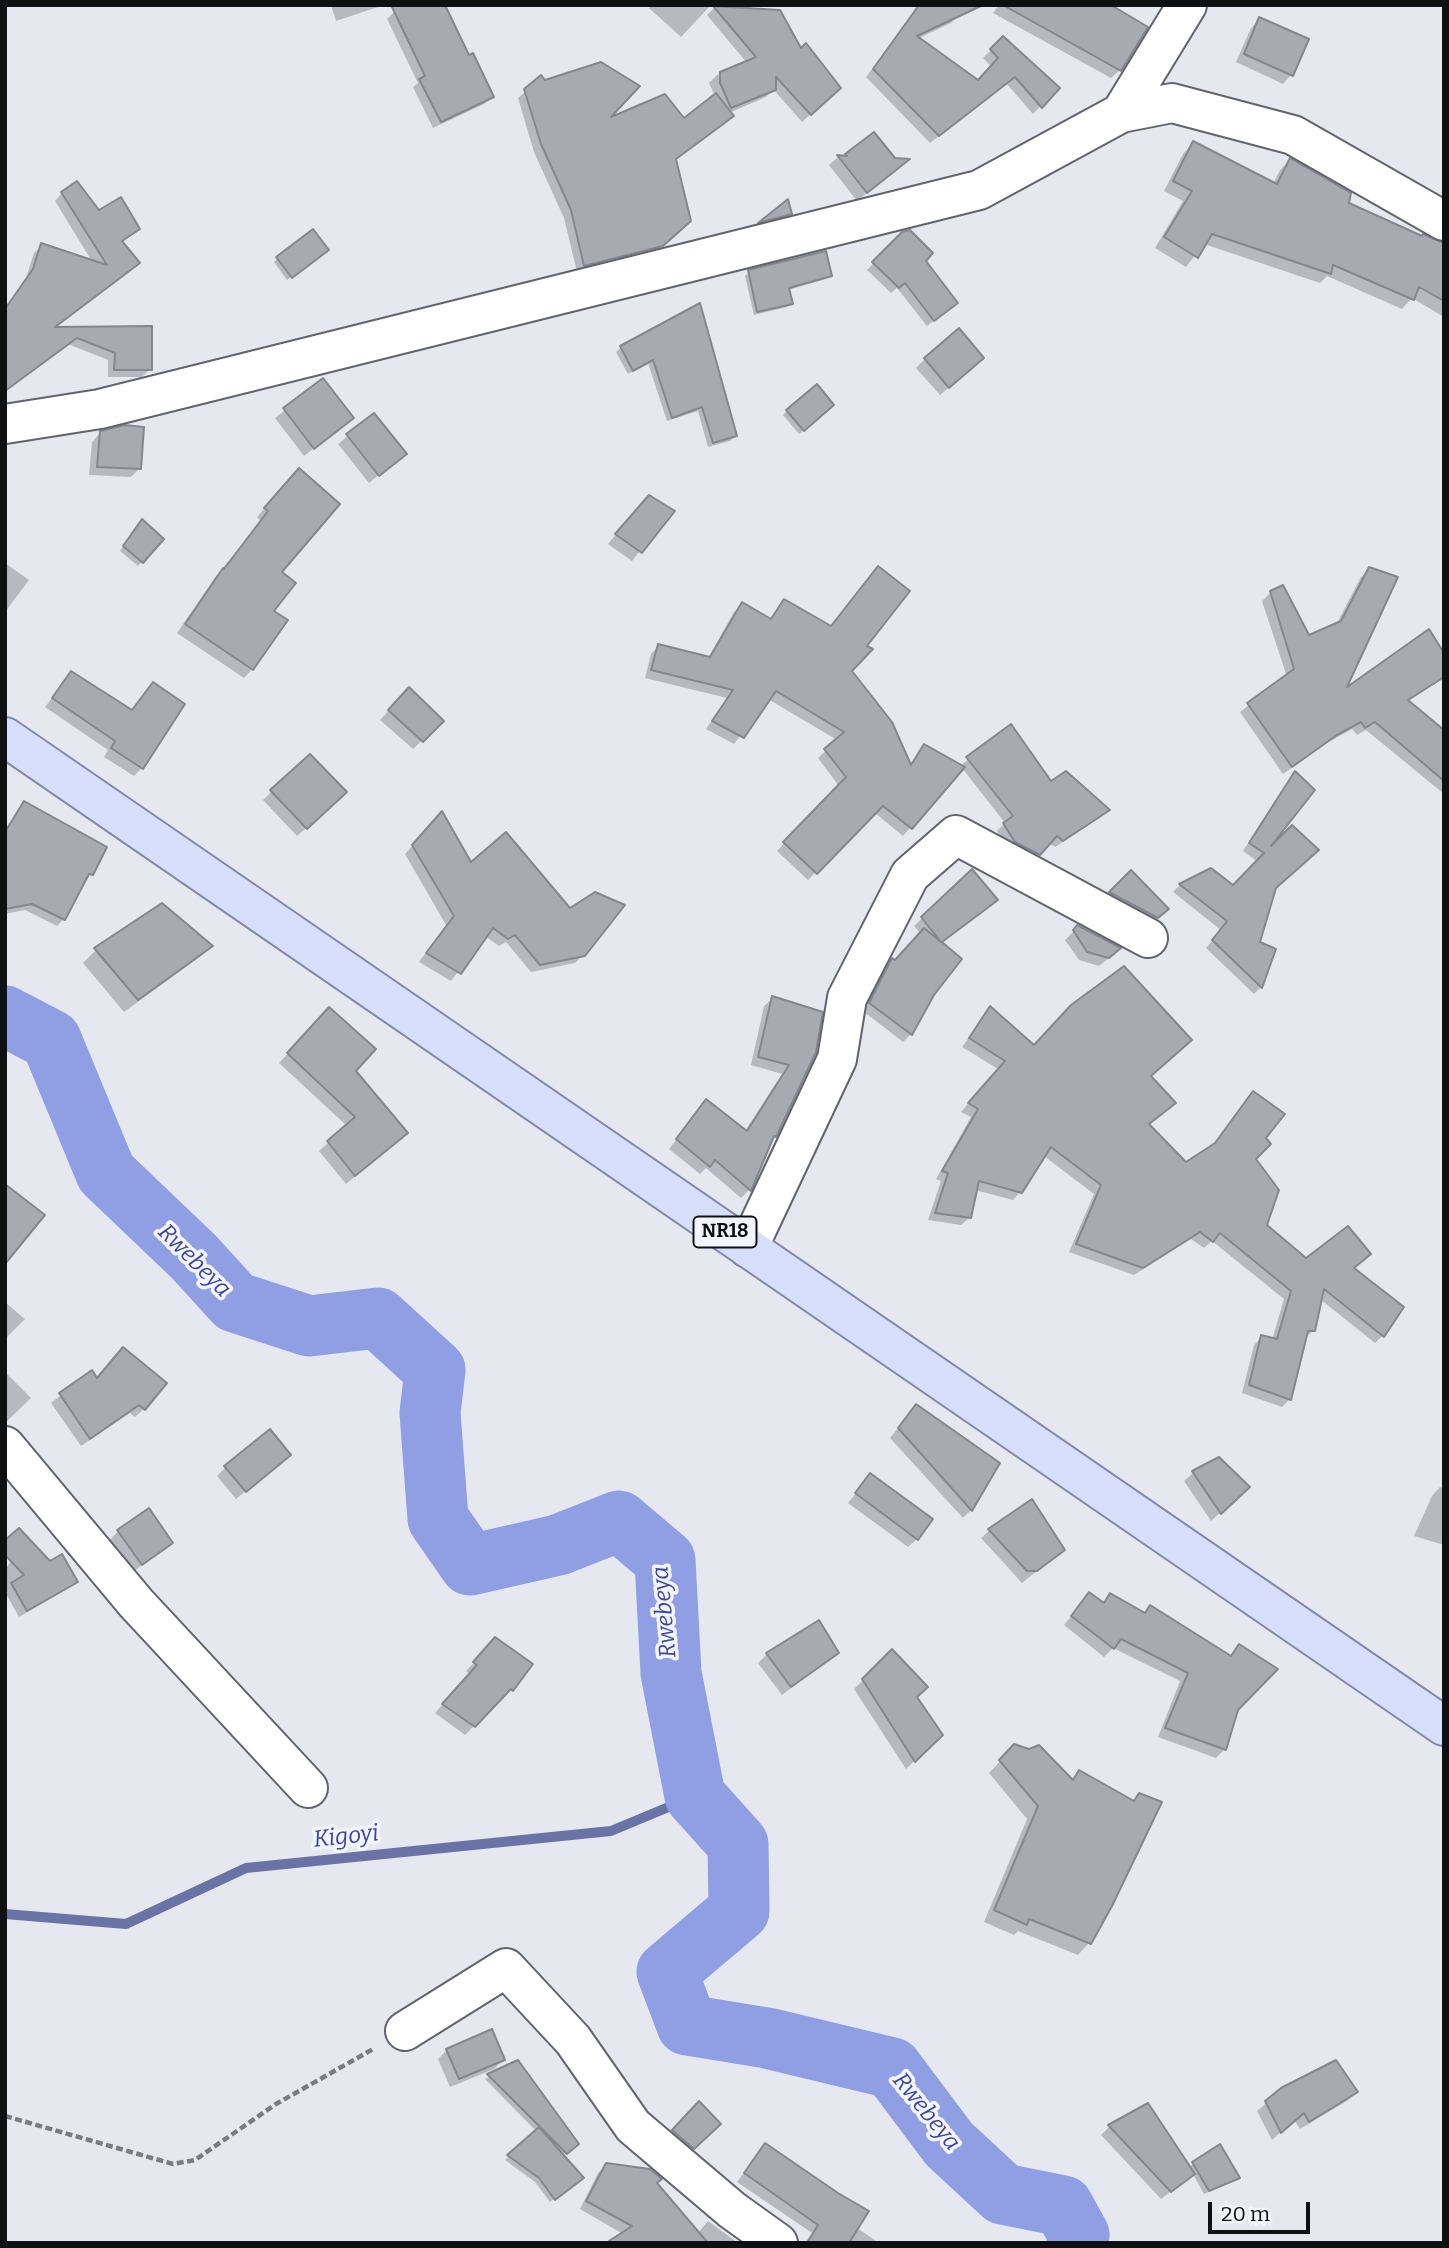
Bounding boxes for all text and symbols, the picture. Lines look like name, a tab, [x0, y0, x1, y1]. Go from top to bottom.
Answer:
road number: NR18	[694, 1216, 756, 1248]
water label: Rwebeya	[152, 1219, 236, 1303]
water label: Rwebeya	[647, 1565, 683, 1659]
water label: Kigoyi	[312, 1820, 380, 1854]
water label: Rwebeya	[886, 2068, 966, 2156]
scale bar	[1211, 2188, 1312, 2232]
text: 20 m	[1221, 2201, 1270, 2227]

